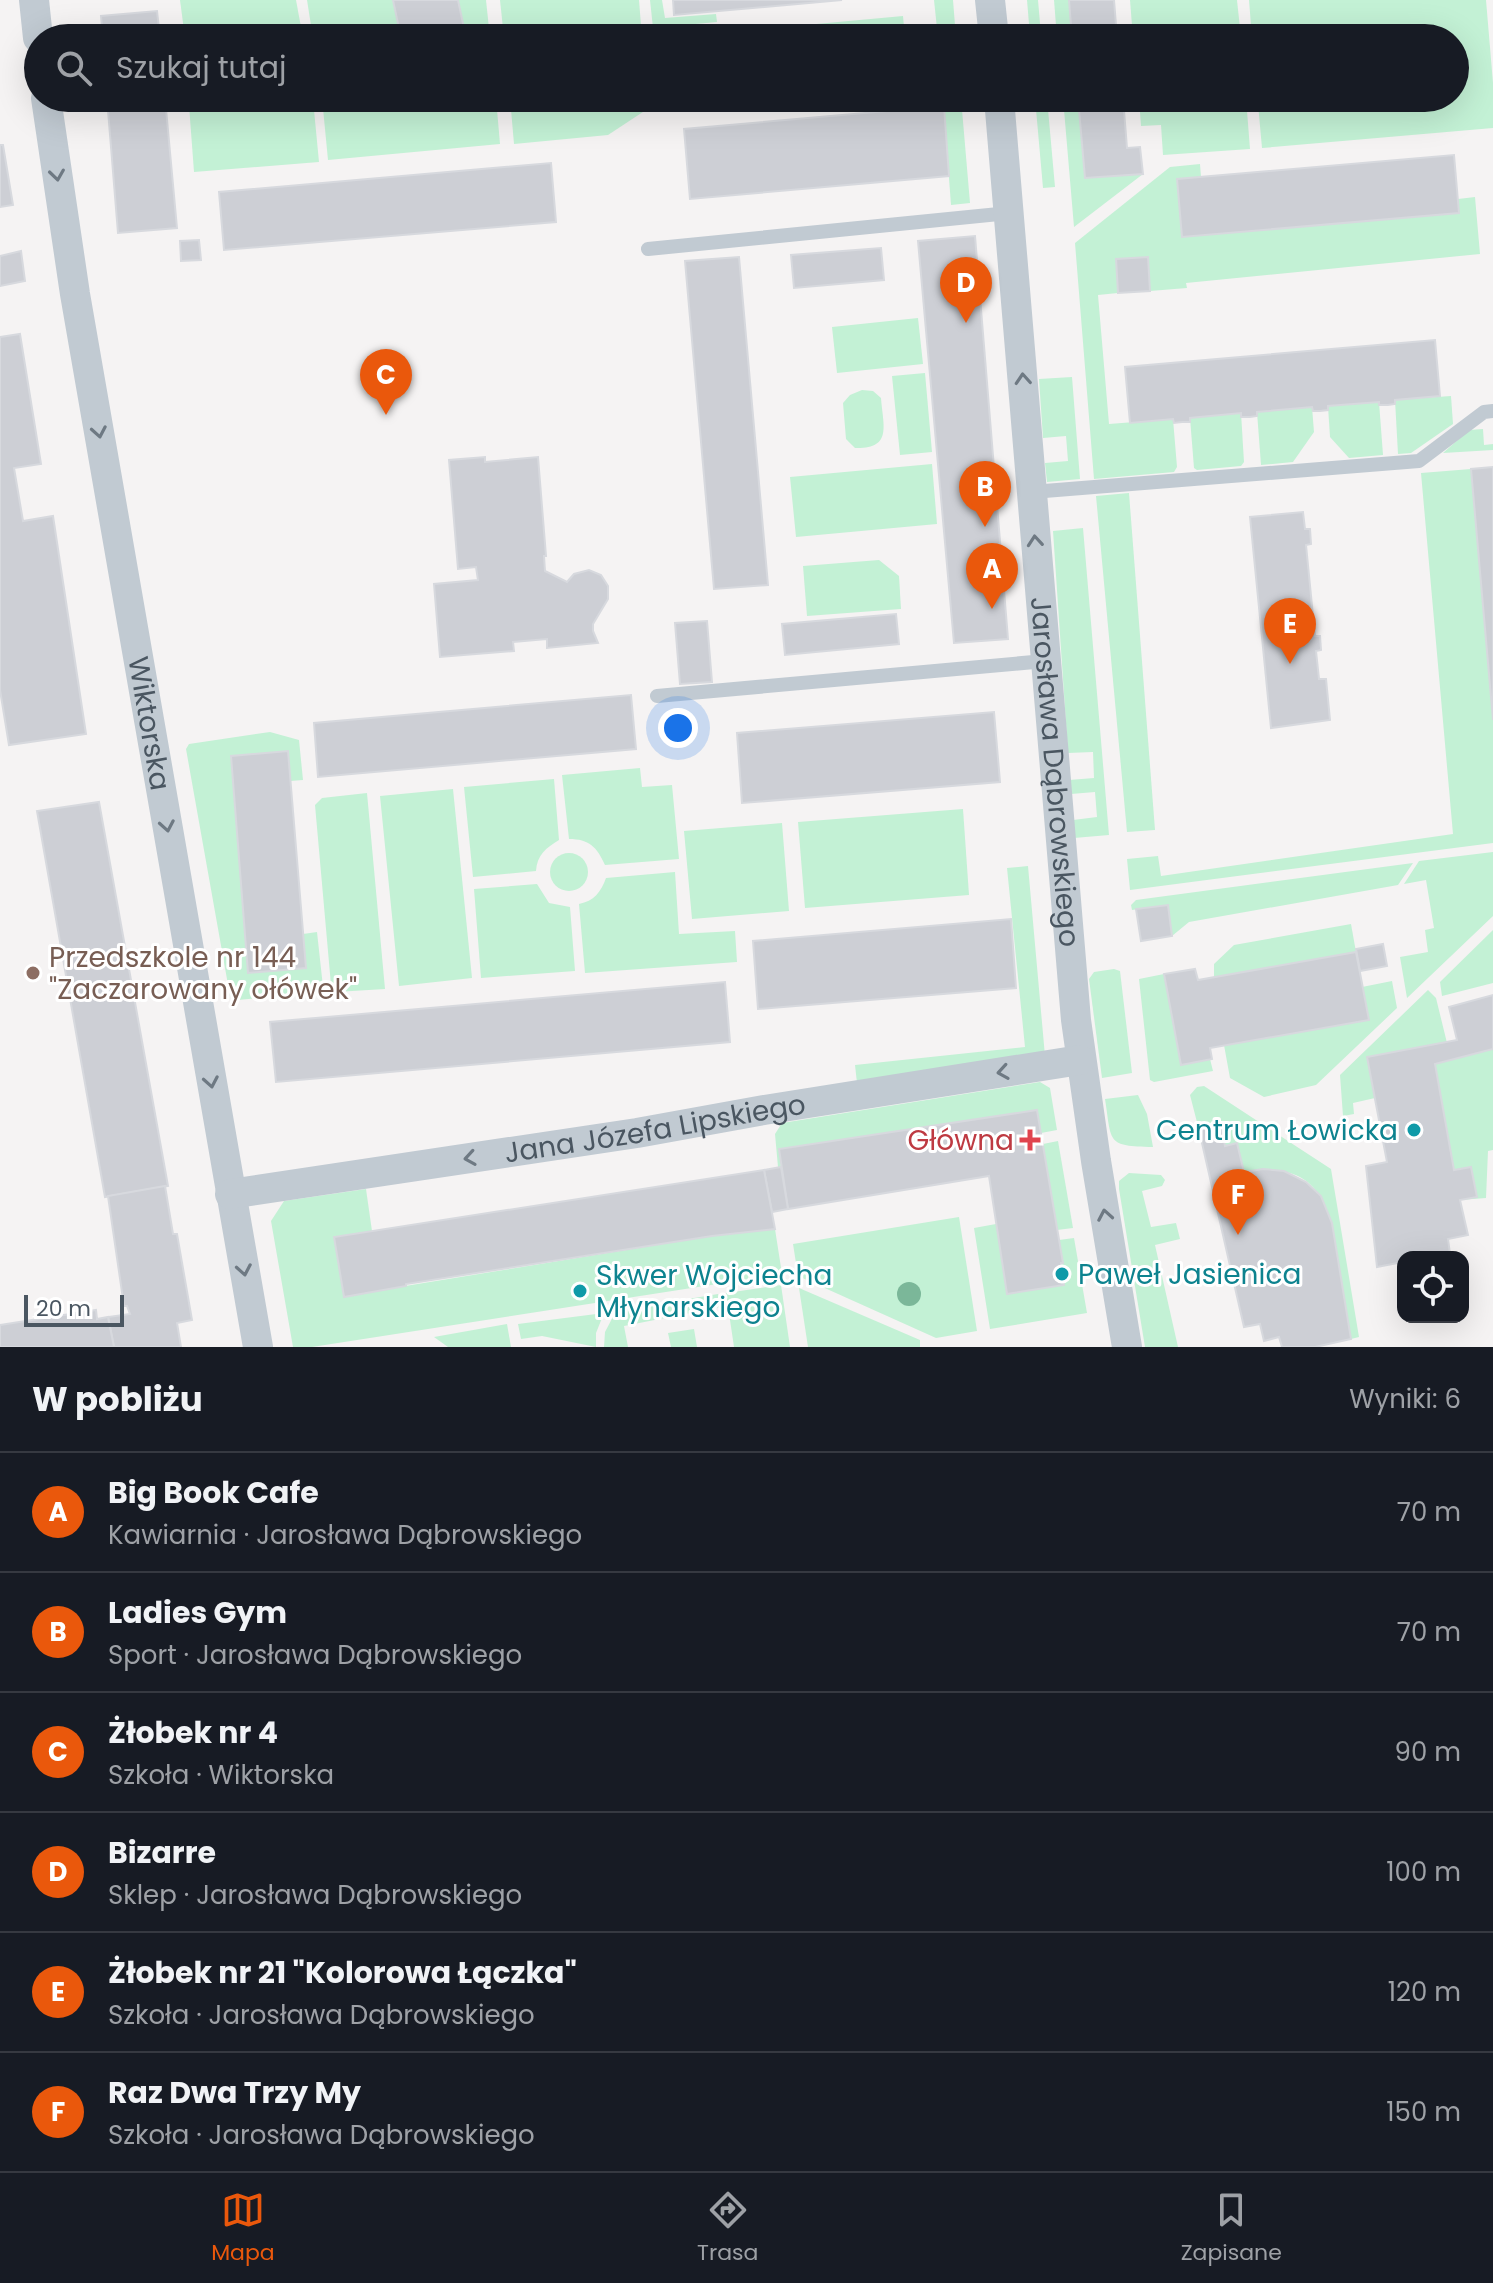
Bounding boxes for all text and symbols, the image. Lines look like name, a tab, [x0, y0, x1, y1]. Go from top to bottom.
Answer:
search box	[24, 24, 1469, 112]
icon: search	[52, 46, 96, 90]
text: Szukaj tutaj	[116, 46, 286, 89]
one-way arrow	[48, 168, 65, 182]
pin: D	[940, 257, 992, 323]
pin: C	[360, 349, 412, 415]
one-way arrow	[1015, 372, 1032, 385]
one-way arrow	[90, 425, 107, 439]
pin: B	[959, 461, 1011, 527]
one-way arrow	[1027, 534, 1044, 547]
pin: A	[966, 543, 1018, 609]
street label: Jarosława Dąbrowskiego	[1021, 595, 1089, 948]
pin: E	[1264, 598, 1316, 664]
street label: Wiktorska	[119, 653, 180, 793]
your location	[658, 708, 698, 748]
one-way arrow	[157, 819, 174, 833]
place label: Przedszkole nr 144 "Zaczarowany ołówek"	[49, 938, 357, 1009]
marker: Przedszkole nr 144 "Zaczarowany ołówek"	[24, 964, 42, 982]
one-way arrow	[996, 1063, 1010, 1080]
one-way arrow	[202, 1075, 219, 1089]
street label: Jana Józefa Lipskiego	[502, 1084, 808, 1172]
place label: Centrum Łowicka	[1156, 1111, 1398, 1150]
place label: Główna	[907, 1121, 1014, 1160]
marker: Centrum Łowicka	[1405, 1121, 1423, 1139]
marker: Główna	[1021, 1131, 1039, 1149]
one-way arrow	[463, 1149, 477, 1166]
pin: F	[1212, 1169, 1264, 1235]
one-way arrow	[1097, 1208, 1114, 1222]
map controls	[1397, 1251, 1469, 1323]
button: locate	[1397, 1251, 1469, 1323]
place label: Paweł Jasienica	[1078, 1255, 1301, 1294]
place label: Skwer Wojciecha Młynarskiego	[596, 1256, 832, 1327]
one-way arrow	[235, 1264, 252, 1277]
marker: Paweł Jasienica	[1053, 1265, 1071, 1283]
marker: Skwer Wojciecha Młynarskiego	[571, 1282, 589, 1300]
scale bar	[24, 1291, 124, 1327]
text: 20 m	[36, 1293, 91, 1324]
text: W pobliżu	[32, 1375, 203, 1423]
text: Wyniki: 6	[1349, 1381, 1461, 1417]
text: Big Book Cafe	[108, 1471, 319, 1514]
text: A	[48, 1494, 68, 1530]
text: 70 m	[1397, 1494, 1461, 1530]
text: Kawiarnia · Jarosława Dąbrowskiego	[108, 1517, 582, 1553]
text: Ladies Gym	[108, 1591, 287, 1634]
text: B	[49, 1614, 67, 1650]
text: 70 m	[1397, 1614, 1461, 1650]
text: Sport · Jarosława Dąbrowskiego	[108, 1637, 522, 1673]
text: Żłobek nr 4	[108, 1711, 278, 1754]
text: C	[48, 1734, 68, 1770]
text: 90 m	[1395, 1734, 1461, 1770]
text: Szkoła · Wiktorska	[108, 1757, 334, 1793]
text: Bizarre	[108, 1831, 216, 1874]
text: D	[49, 1854, 67, 1890]
text: 100 m	[1386, 1854, 1461, 1890]
text: Sklep · Jarosława Dąbrowskiego	[108, 1877, 522, 1913]
text: Żłobek nr 21 "Kolorowa Łączka"	[108, 1951, 577, 1994]
text: E	[51, 1974, 65, 2010]
text: 120 m	[1388, 1974, 1461, 2010]
text: Szkoła · Jarosława Dąbrowskiego	[108, 1997, 535, 2033]
text: Raz Dwa Trzy My	[108, 2071, 361, 2114]
text: F	[51, 2094, 65, 2130]
text: 150 m	[1386, 2094, 1461, 2130]
text: Szkoła · Jarosława Dąbrowskiego	[108, 2117, 535, 2153]
tab: Mapa	[211, 2188, 275, 2269]
tab: Trasa	[697, 2188, 758, 2269]
tab: Zapisane	[1181, 2188, 1282, 2269]

